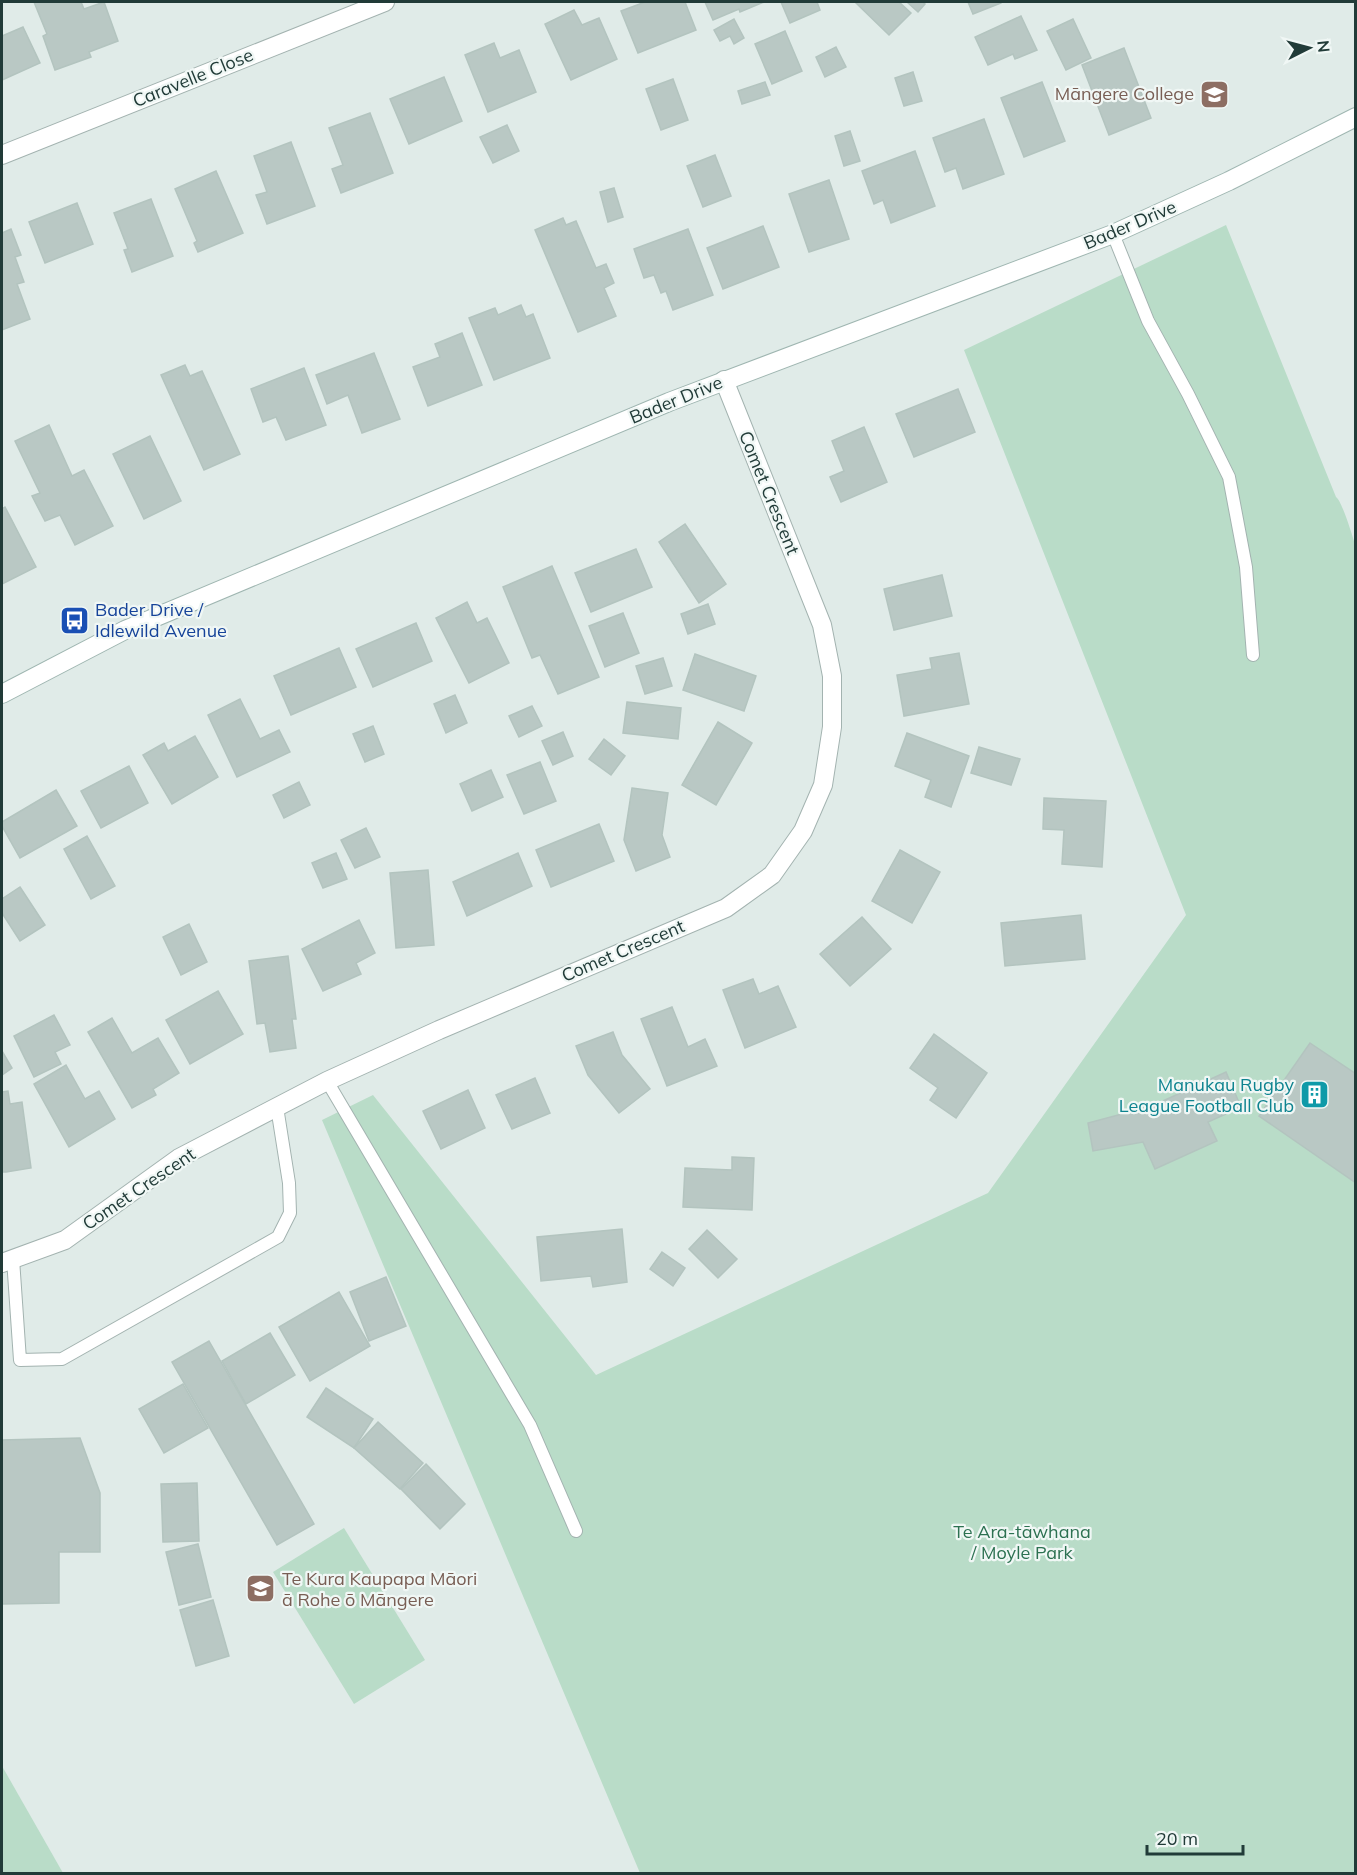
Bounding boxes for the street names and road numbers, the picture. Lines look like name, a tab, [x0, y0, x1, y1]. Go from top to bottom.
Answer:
street label: Caravelle Close	[129, 43, 256, 112]
street label: Bader Drive	[1080, 195, 1180, 254]
street label: Bader Drive	[626, 370, 726, 429]
street label: Comet Crescent	[734, 428, 805, 558]
street label: Comet Crescent	[558, 914, 688, 987]
street label: Comet Crescent	[78, 1142, 200, 1235]

